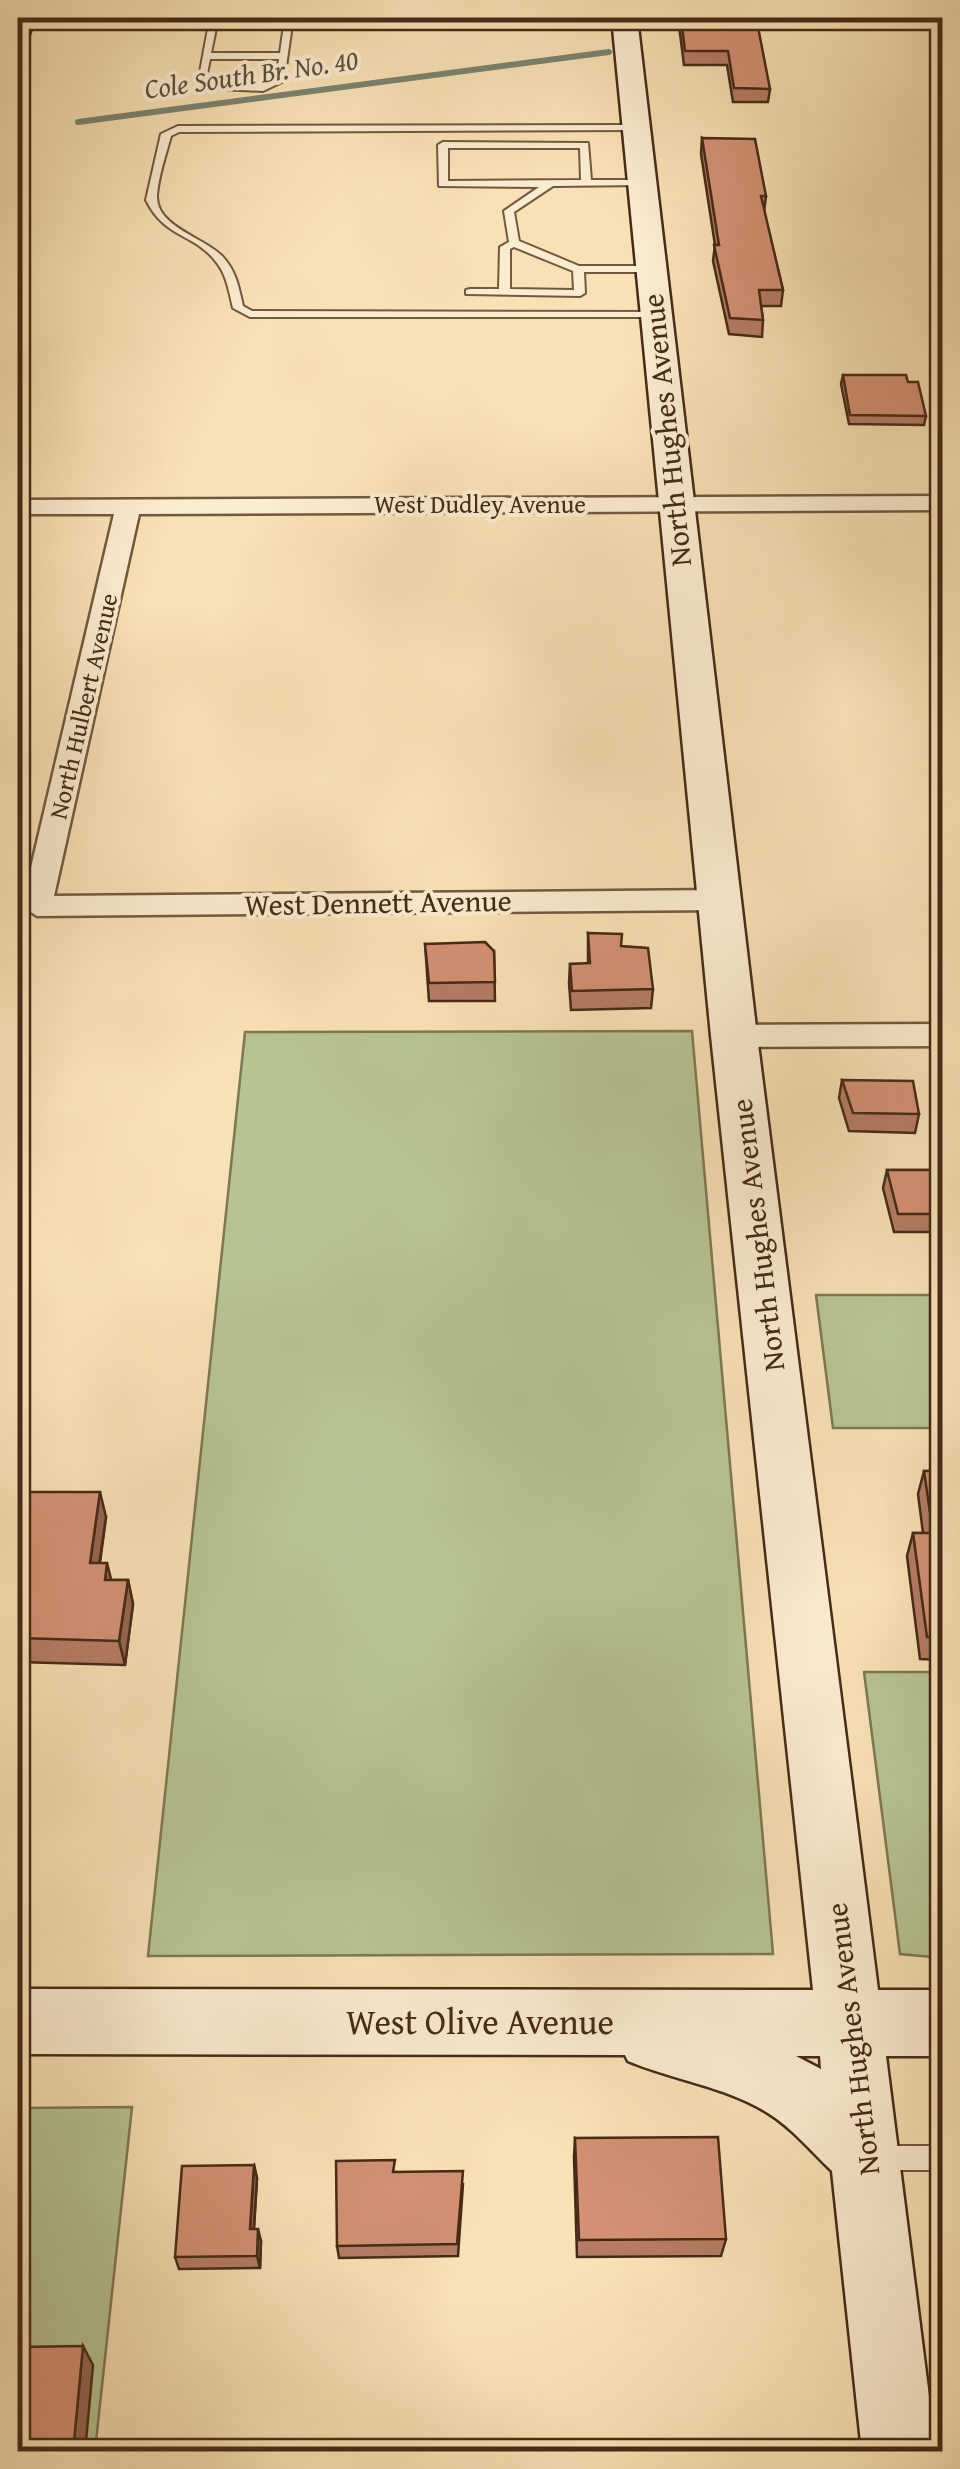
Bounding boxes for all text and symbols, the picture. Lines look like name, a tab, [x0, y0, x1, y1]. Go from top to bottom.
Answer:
water label: Cole South Br. No. 40	[142, 38, 360, 109]
street label: North Hughes Avenue	[630, 292, 702, 569]
street label: West Dudley Avenue	[374, 486, 586, 522]
street label: North Hulbert Avenue	[39, 589, 127, 823]
street label: West Dennett Avenue	[244, 878, 512, 926]
street label: North Hughes Avenue	[718, 1096, 796, 1374]
street label: North Hughes Avenue	[813, 1900, 891, 2178]
street label: West Olive Avenue	[346, 1996, 614, 2047]

